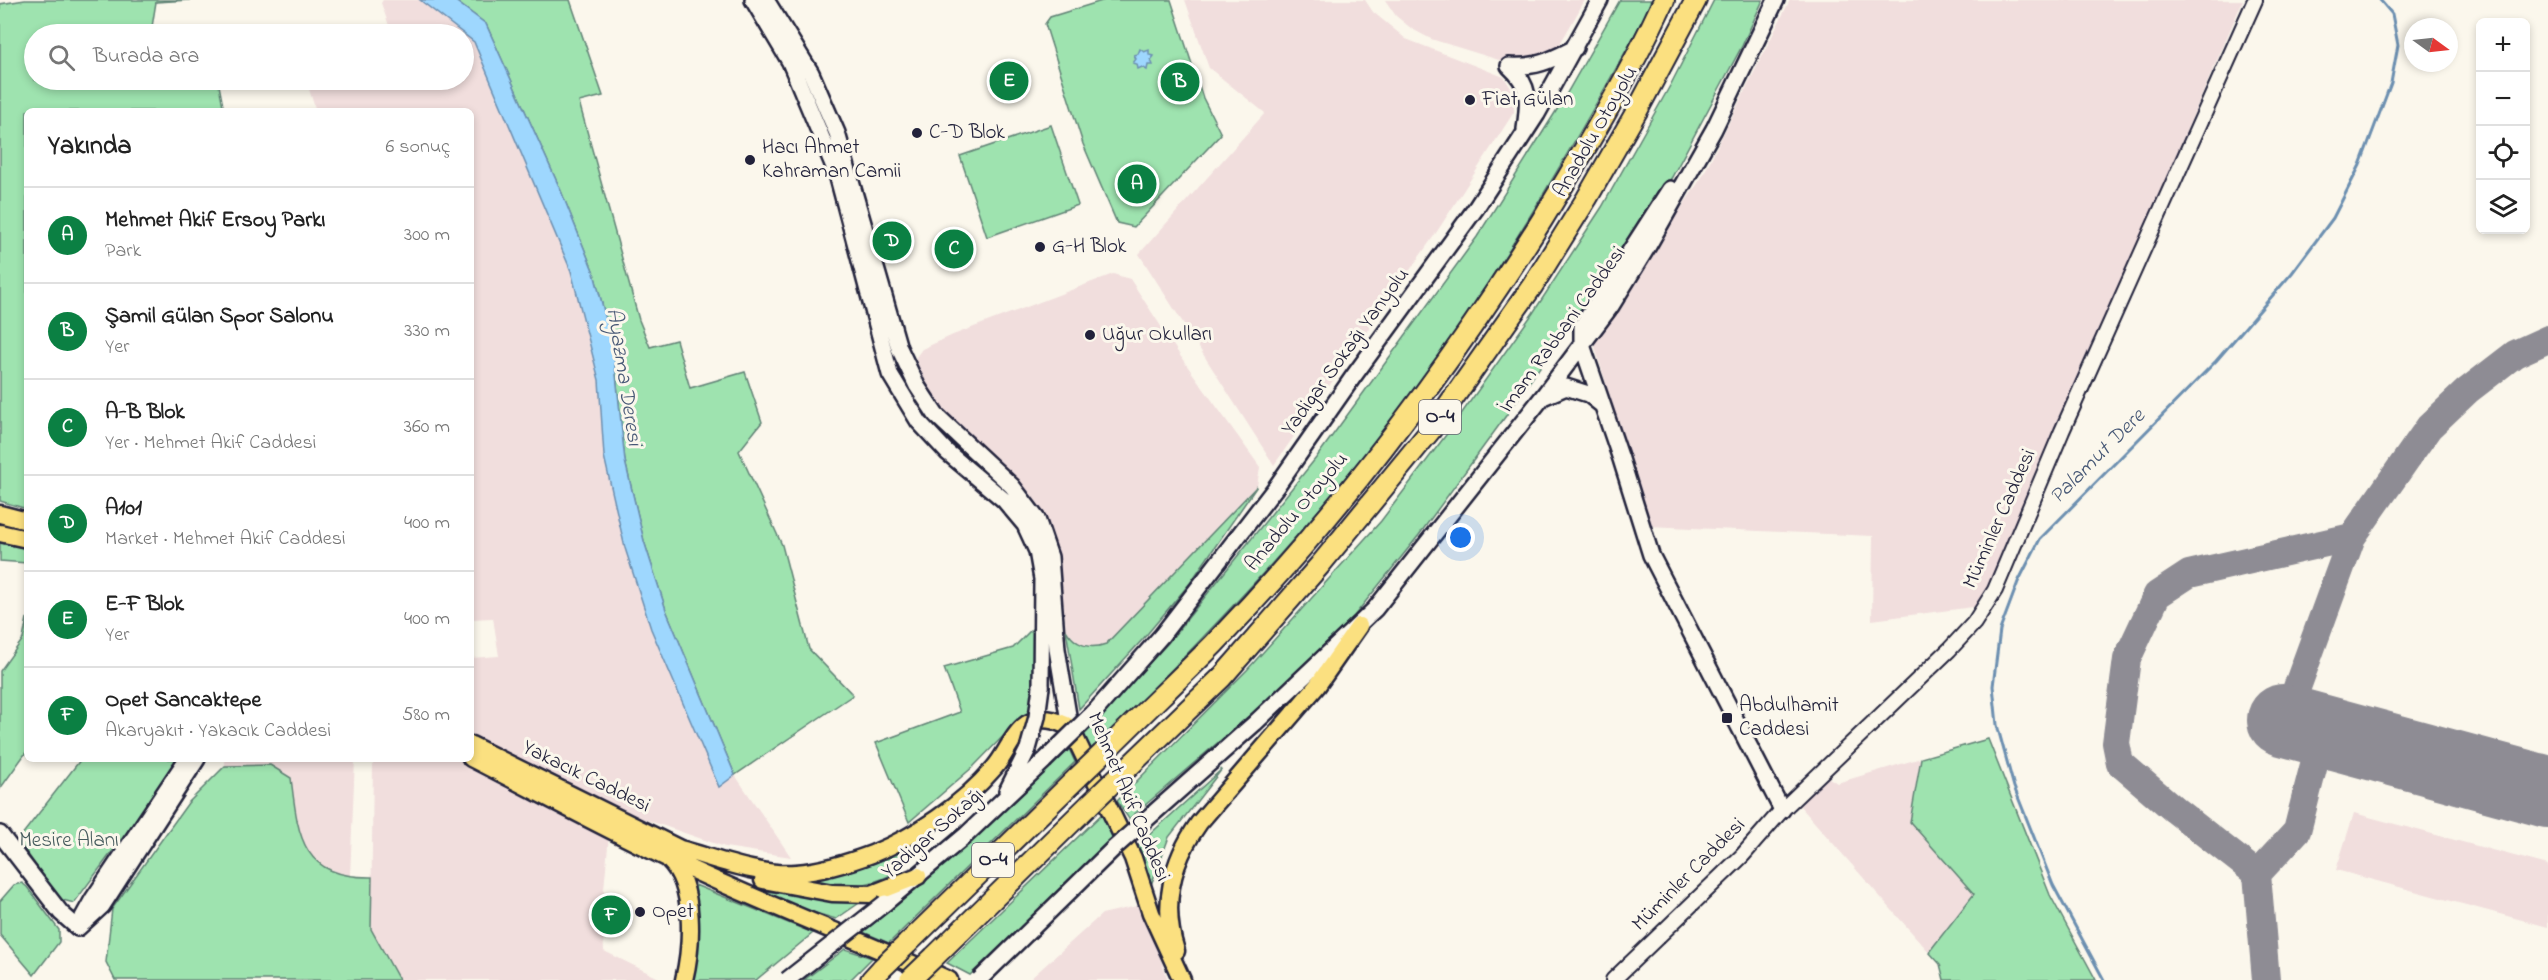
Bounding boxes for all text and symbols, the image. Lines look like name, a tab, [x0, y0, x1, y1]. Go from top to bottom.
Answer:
north arrow	[2404, 18, 2458, 72]
map controls	[2476, 18, 2530, 234]
button: +	[2476, 18, 2530, 72]
search box	[24, 24, 474, 90]
icon: search	[45, 41, 78, 74]
text: Burada ara	[93, 41, 199, 73]
pin: E	[990, 58, 1028, 104]
pin: B	[1160, 60, 1200, 104]
street label: Anadolu Otoyolu	[1546, 61, 1648, 204]
button: −	[2476, 72, 2530, 126]
place label: Fiat Gülan	[1481, 85, 1573, 115]
marker: Fiat Gülan	[1463, 93, 1477, 107]
place label: C-D Blok	[929, 118, 1006, 148]
marker: C-D Blok	[910, 126, 924, 140]
button: locate	[2476, 126, 2530, 180]
text: Yakında	[48, 128, 132, 166]
text: 6 sonuç	[386, 133, 450, 162]
place label: Hacı Ahmet Kahraman Camii	[762, 133, 901, 187]
marker: Hacı Ahmet Kahraman Camii	[743, 153, 757, 167]
pin: A	[1118, 162, 1156, 207]
button: layers	[2476, 180, 2530, 234]
text: Mehmet Akif Ersoy Parkı	[105, 205, 326, 237]
pin: D	[872, 218, 912, 264]
text: A	[61, 221, 74, 250]
text: 300 m	[404, 221, 450, 250]
pin: C	[934, 226, 974, 272]
place label: G-H Blok	[1052, 232, 1127, 262]
text: Park	[105, 237, 141, 266]
marker: G-H Blok	[1033, 240, 1047, 254]
street label: İmam Rabbani Caddesi	[1492, 240, 1634, 420]
street label: Yadigar Sokağı Yanyolu	[1275, 262, 1419, 443]
text: Şamil Gülan Spor Salonu	[105, 301, 334, 333]
water label: Ayazma Deresi	[596, 306, 650, 450]
text: B	[61, 317, 74, 346]
text: 330 m	[404, 317, 450, 346]
place label: Uğur Okulları	[1102, 320, 1212, 352]
marker: Uğur Okulları	[1083, 328, 1097, 342]
text: Yer	[105, 333, 129, 362]
text: A-B Blok	[105, 397, 185, 429]
road number: O-4	[1419, 400, 1461, 434]
water label: Palamut Dere	[2043, 401, 2154, 512]
text: C	[62, 413, 73, 442]
text: 360 m	[404, 413, 450, 442]
text: Yer · Mehmet Akif Caddesi	[105, 429, 316, 458]
street label: Müminler Caddesi	[1956, 444, 2044, 594]
street label: Anadolu Otoyolu	[1238, 446, 1357, 579]
text: A101	[105, 493, 142, 525]
text: D	[60, 509, 75, 538]
text: 400 m	[404, 509, 450, 538]
your location	[1446, 523, 1475, 552]
text: Market · Mehmet Akif Caddesi	[105, 525, 346, 554]
text: E-F Blok	[105, 589, 184, 621]
text: E	[61, 605, 74, 634]
text: 400 m	[404, 605, 450, 634]
text: Yer	[105, 621, 129, 650]
text: Opet Sancaktepe	[105, 685, 261, 717]
place label: Abdulhamit Caddesi	[1739, 691, 1839, 745]
text: F	[61, 701, 74, 730]
text: 580 m	[402, 701, 450, 730]
street label: Mehmet Akif Caddesi	[1079, 708, 1177, 886]
marker: Abdulhamit Caddesi	[1720, 711, 1734, 725]
text: Akaryakıt · Yakacık Caddesi	[105, 717, 331, 746]
street label: Yakacık Caddesi	[517, 733, 655, 821]
street label: Yadigar Sokağı	[875, 781, 992, 888]
street label: Müminler Caddesi	[1625, 811, 1753, 939]
park label: Mesire Alanı	[19, 826, 119, 856]
road number: O-4	[972, 843, 1014, 877]
pin: F	[592, 892, 630, 938]
place label: Opet	[652, 897, 694, 927]
marker: Opet	[633, 905, 647, 919]

